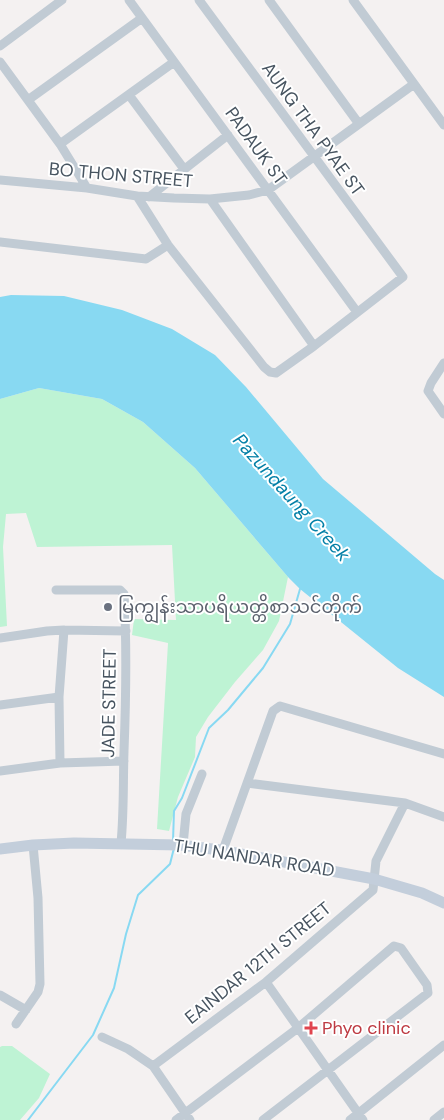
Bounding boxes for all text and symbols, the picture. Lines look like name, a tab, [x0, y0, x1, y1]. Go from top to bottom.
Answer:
street label: AUNG THA PYAE ST	[256, 57, 370, 201]
street label: PADAUK ST	[220, 102, 292, 190]
street label: BO THON STREET	[48, 157, 194, 193]
water label: Pazundaung Creek	[227, 428, 356, 567]
place label: မြကျွန်းသာပရိယတ္တိစာသင်တိုက်	[118, 593, 362, 624]
marker: မြကျွန်းသာပရိယတ္တိစာသင်တိုက်	[102, 601, 114, 613]
street label: JADE STREET	[96, 648, 122, 758]
street label: THU NANDAR ROAD	[172, 833, 336, 883]
street label: EAINDAR 12TH STREET	[180, 896, 336, 1030]
place label: Phyo clinic	[322, 1016, 411, 1040]
marker: Phyo clinic	[304, 1021, 318, 1035]

